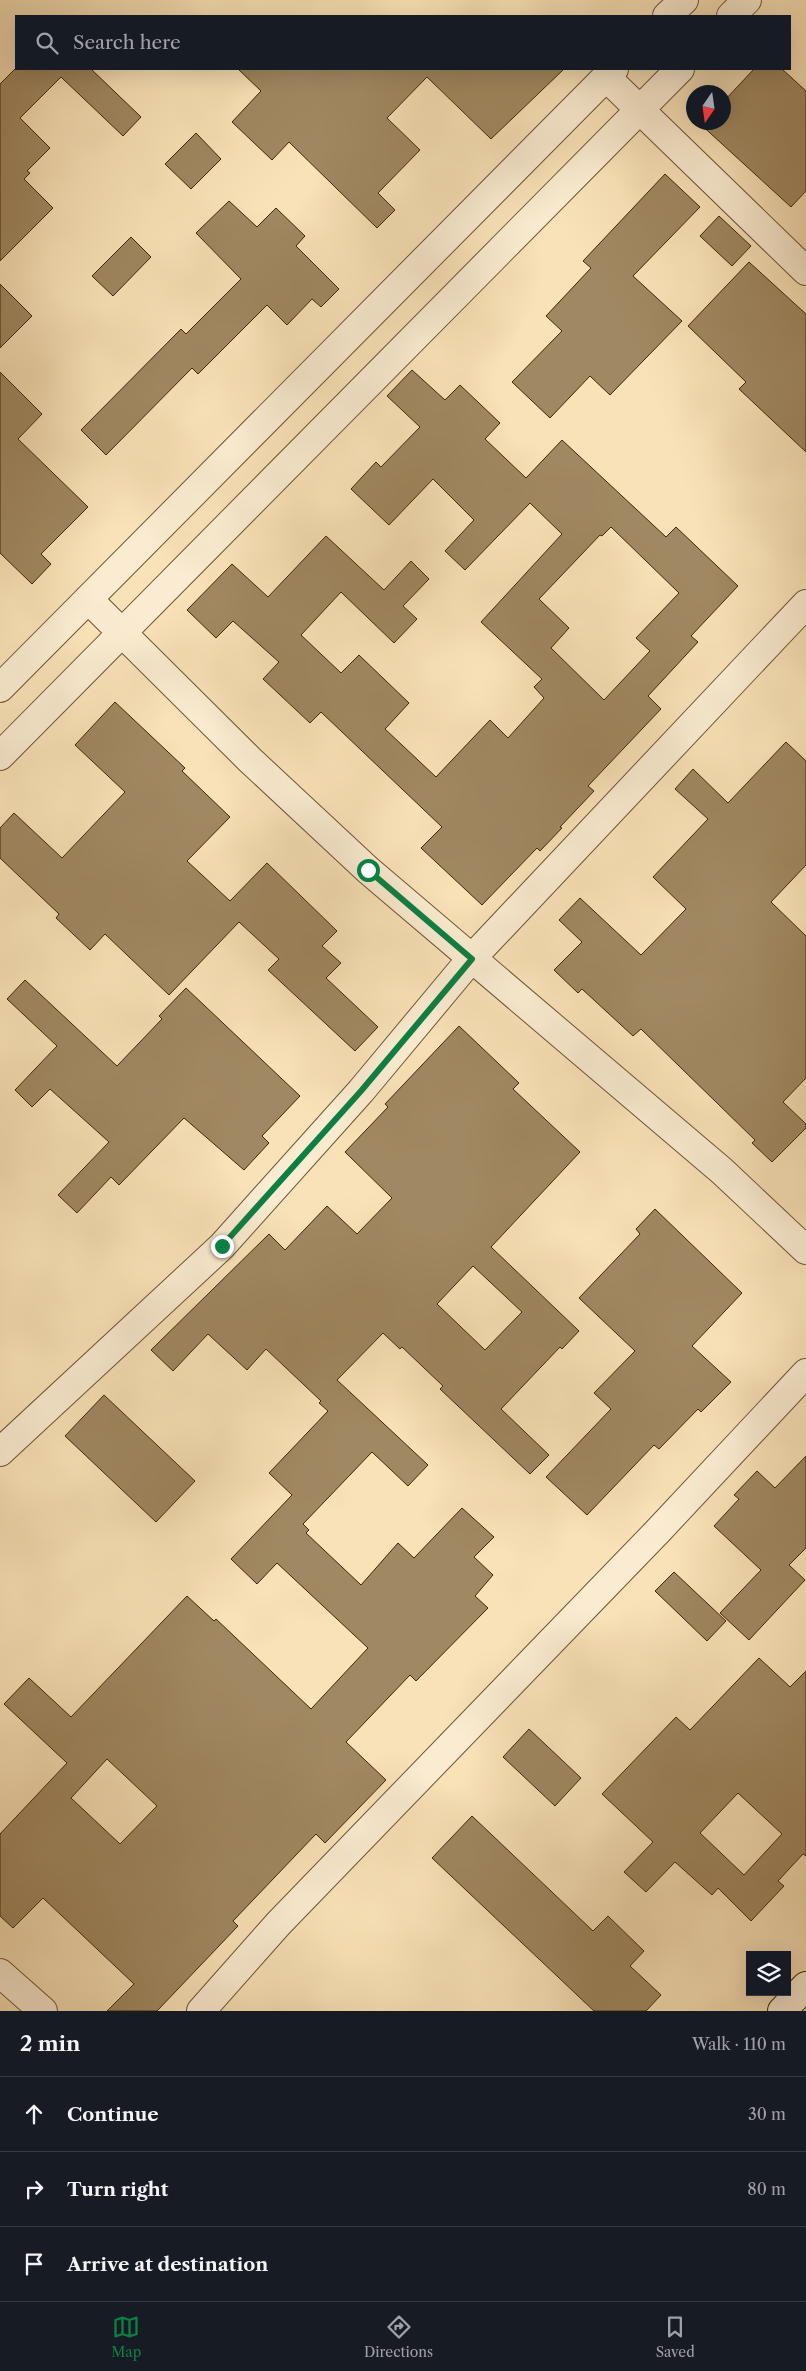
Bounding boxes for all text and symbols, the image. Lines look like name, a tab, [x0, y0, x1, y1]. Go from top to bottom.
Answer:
search box	[15, 15, 791, 70]
icon: search	[33, 29, 61, 57]
text: Search here	[73, 31, 181, 54]
north arrow	[686, 85, 731, 130]
route start	[357, 859, 380, 882]
route end	[211, 1235, 234, 1258]
map controls	[746, 1951, 791, 1996]
button: layers	[746, 1951, 791, 1996]
text: 2 min	[20, 2031, 80, 2056]
text: Walk · 110 m	[692, 2034, 786, 2054]
icon: ahead	[20, 2100, 48, 2128]
text: Continue	[67, 2103, 159, 2126]
text: 30 m	[748, 2104, 786, 2124]
icon: right	[20, 2175, 48, 2203]
text: Turn right	[67, 2178, 168, 2201]
text: 80 m	[747, 2179, 786, 2199]
icon: arrive	[20, 2250, 48, 2278]
text: Arrive at destination	[67, 2253, 268, 2276]
tab: Map	[111, 2313, 141, 2361]
tab: Directions	[364, 2313, 433, 2361]
tab: Saved	[656, 2313, 695, 2361]

